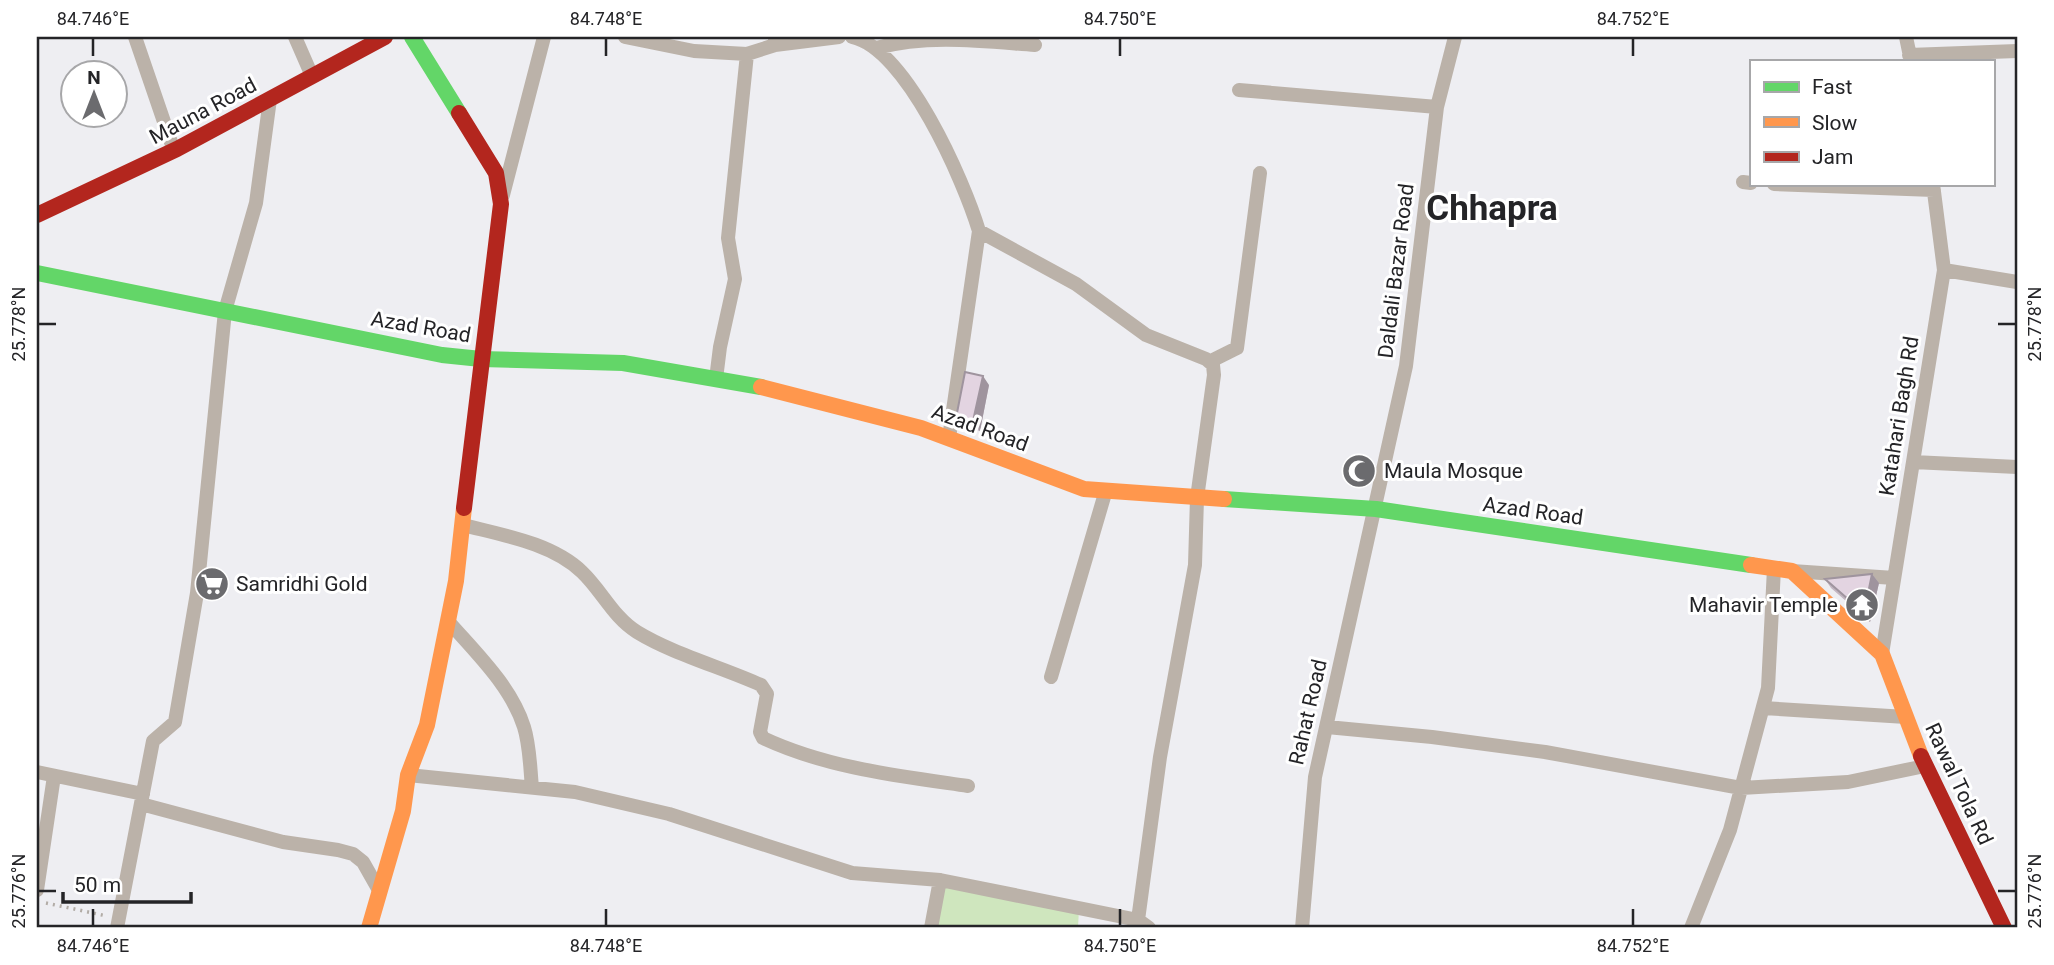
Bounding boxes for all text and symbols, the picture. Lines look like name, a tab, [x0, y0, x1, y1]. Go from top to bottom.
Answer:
text: 84.746°E	[57, 8, 129, 29]
text: 84.748°E	[570, 8, 642, 29]
text: 84.750°E	[1084, 8, 1156, 29]
text: 84.752°E	[1597, 8, 1669, 29]
north arrow	[60, 60, 130, 130]
legend	[1750, 60, 1994, 186]
text: N	[87, 66, 101, 89]
street label: Mauna Road	[145, 73, 261, 149]
text: Fast	[1812, 75, 1853, 99]
text: Slow	[1812, 111, 1858, 135]
text: Jam	[1812, 145, 1853, 169]
street label: Daldali Bazar Road	[1373, 182, 1419, 360]
district label: Chhapra	[1426, 188, 1558, 229]
text: 25.778°N	[8, 287, 29, 361]
text: 25.778°N	[2024, 287, 2045, 361]
street label: Azad Road	[369, 306, 473, 348]
street label: Katahari Bagh Rd	[1875, 335, 1923, 497]
street label: Azad Road	[928, 399, 1032, 457]
mosque icon: Maula Mosque	[1340, 452, 1378, 490]
place label: Maula Mosque	[1384, 459, 1523, 483]
street label: Azad Road	[1481, 492, 1585, 530]
supermarket icon: Samridhi Gold	[193, 565, 231, 603]
place label: Samridhi Gold	[236, 572, 368, 596]
temple icon: Mahavir Temple	[1843, 586, 1881, 624]
place label: Mahavir Temple	[1689, 593, 1838, 617]
street label: Rahat Road	[1284, 657, 1332, 767]
street label: Rawal Tola Rd	[1920, 719, 1998, 849]
text: 25.776°N	[8, 854, 29, 928]
text: 25.776°N	[2024, 854, 2045, 928]
scale bar	[63, 860, 191, 904]
text: 50 m	[74, 873, 121, 897]
text: 84.746°E	[57, 935, 129, 956]
text: 84.748°E	[570, 935, 642, 956]
text: 84.750°E	[1084, 935, 1156, 956]
text: 84.752°E	[1597, 935, 1669, 956]

